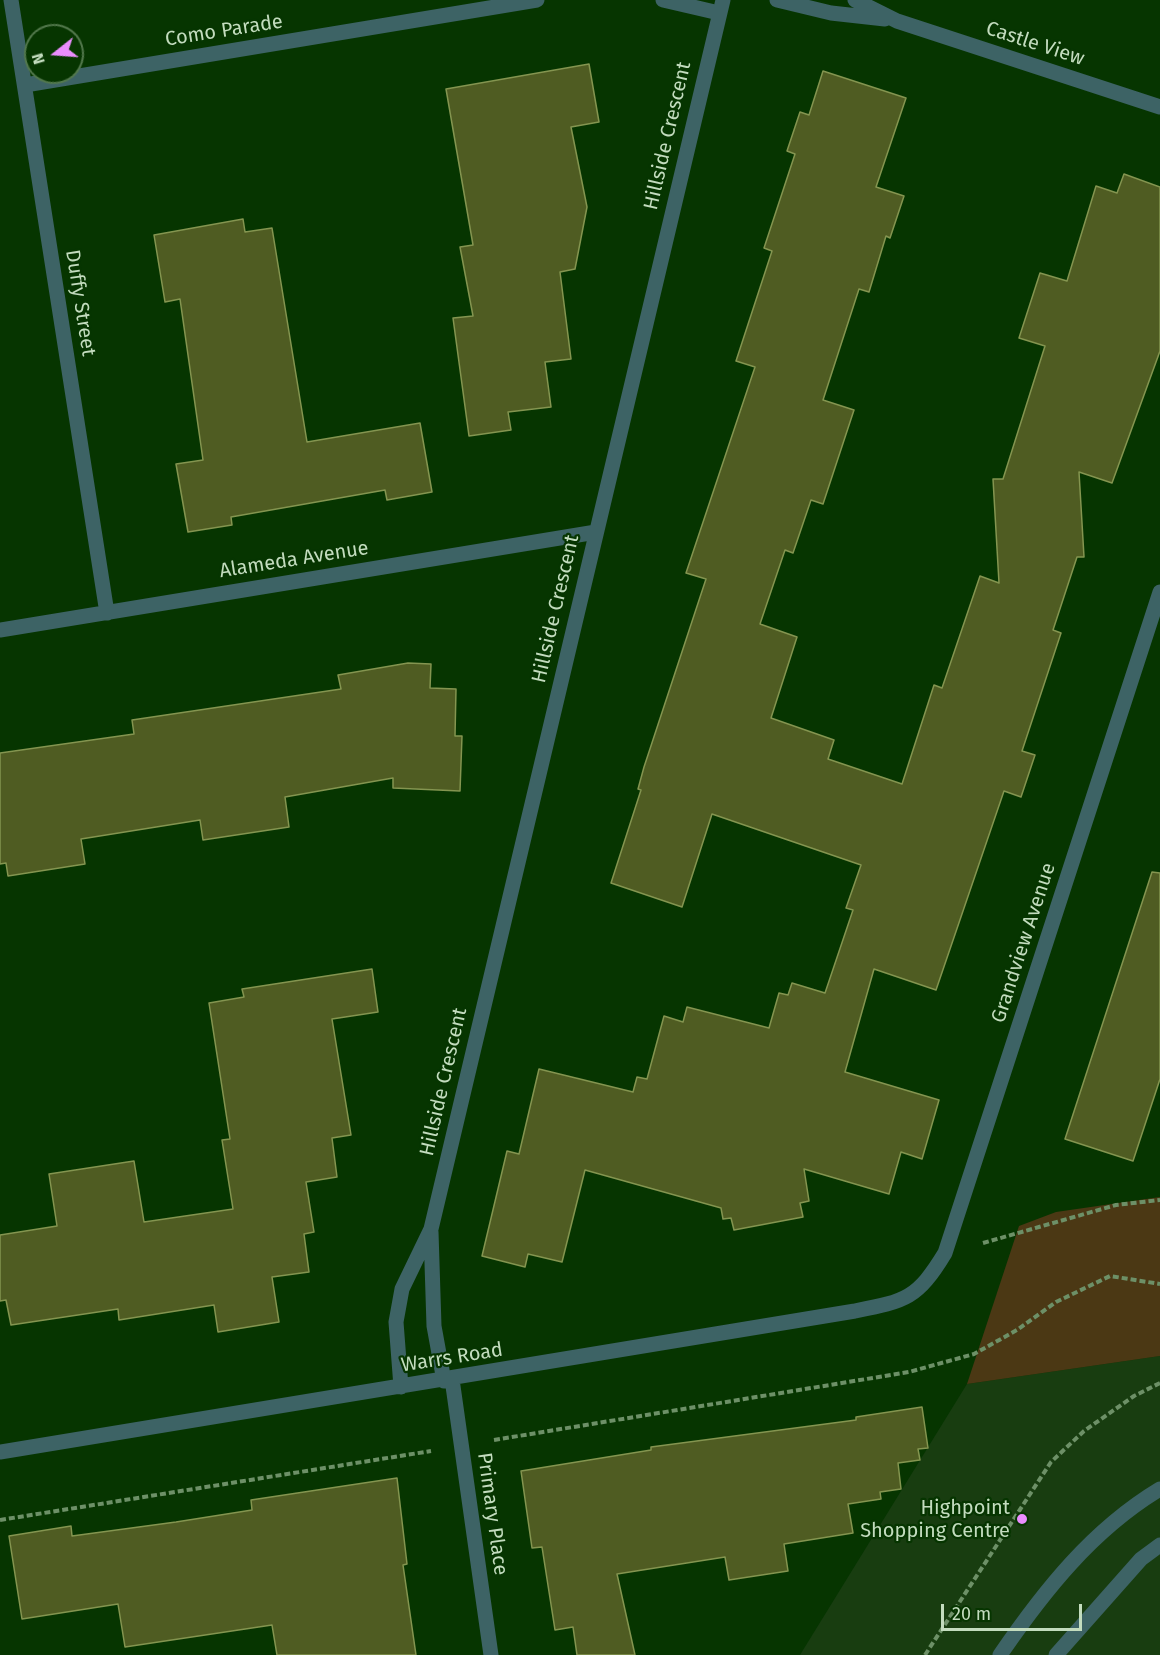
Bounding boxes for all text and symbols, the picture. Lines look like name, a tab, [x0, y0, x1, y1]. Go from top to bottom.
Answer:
street label: Como Parade	[163, 10, 285, 52]
street label: Castle View	[983, 17, 1087, 71]
north arrow	[24, 24, 84, 84]
text: N	[28, 51, 49, 67]
street label: Hillside Crescent	[639, 60, 697, 212]
street label: Duffy Street	[60, 248, 100, 358]
street label: Hillside Crescent	[527, 533, 585, 685]
street label: Alameda Avenue	[218, 536, 370, 584]
street label: Grandview Avenue	[987, 860, 1061, 1026]
street label: Hillside Crescent	[415, 1006, 473, 1158]
street label: Warrs Road	[399, 1338, 505, 1378]
street label: Primary Place	[472, 1451, 512, 1577]
place label: Highpoint Shopping Centre	[860, 1496, 1010, 1543]
marker: Highpoint Shopping Centre	[1015, 1512, 1029, 1526]
scale bar	[944, 1592, 1085, 1630]
text: 20 m	[952, 1603, 991, 1625]

